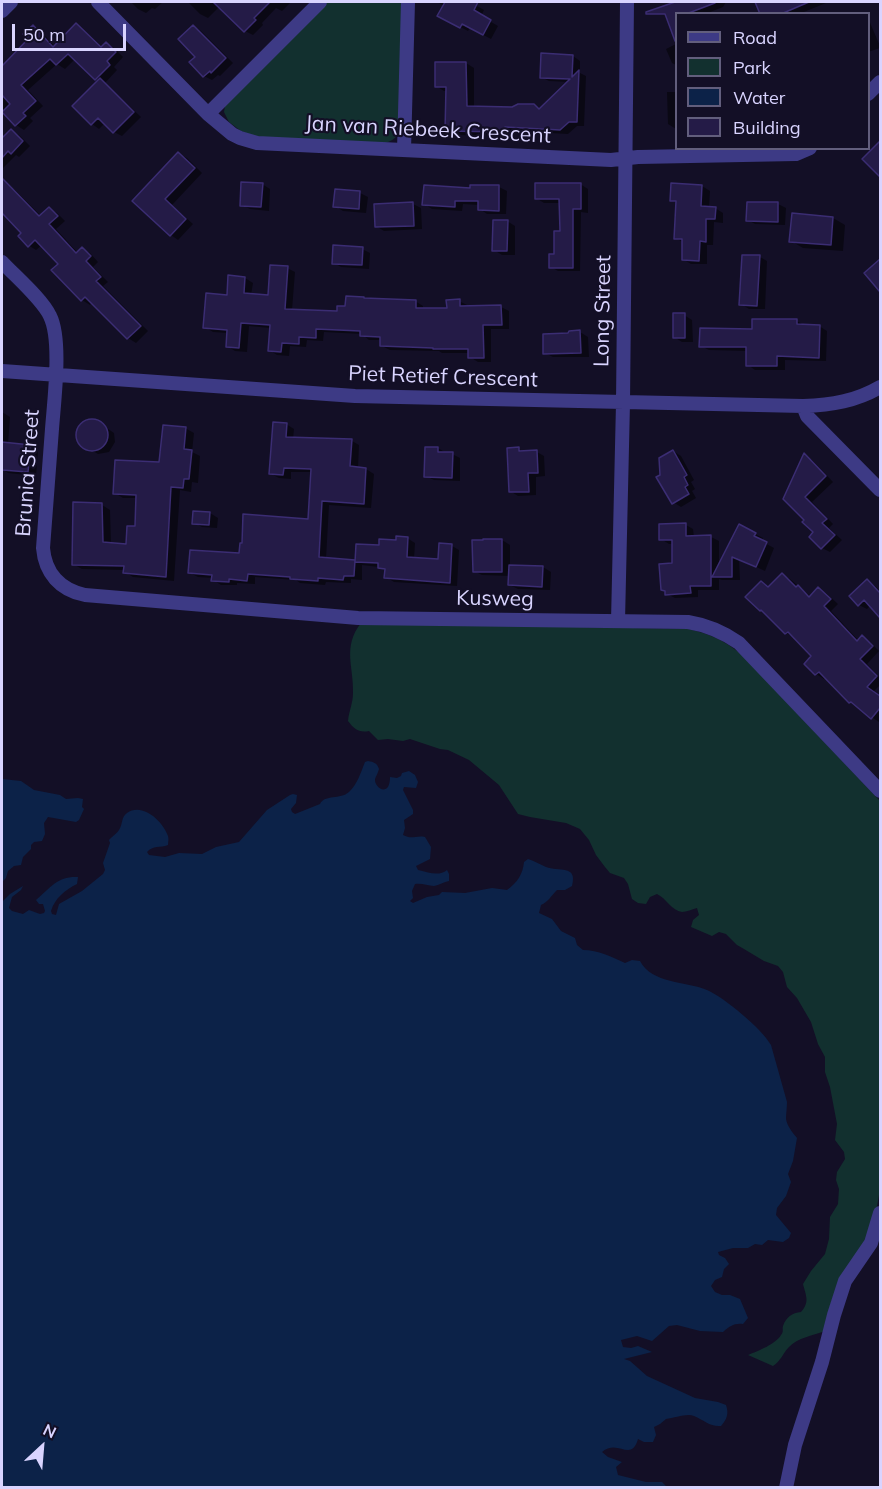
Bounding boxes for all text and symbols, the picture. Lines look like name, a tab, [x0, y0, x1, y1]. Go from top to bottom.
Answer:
scale bar	[15, 12, 129, 50]
legend	[675, 12, 870, 150]
text: 50 m	[23, 23, 65, 46]
text: Road	[733, 26, 777, 49]
text: Park	[733, 56, 771, 79]
text: Water	[733, 86, 785, 109]
street label: Jan van Riebeek Crescent	[304, 111, 552, 149]
text: Building	[733, 116, 801, 139]
street label: Long Street	[589, 255, 617, 367]
street label: Piet Retief Crescent	[348, 361, 538, 393]
street label: Brunia Street	[11, 409, 45, 537]
street label: Kusweg	[456, 586, 534, 612]
north arrow	[12, 1417, 72, 1477]
text: N	[40, 1419, 60, 1442]

